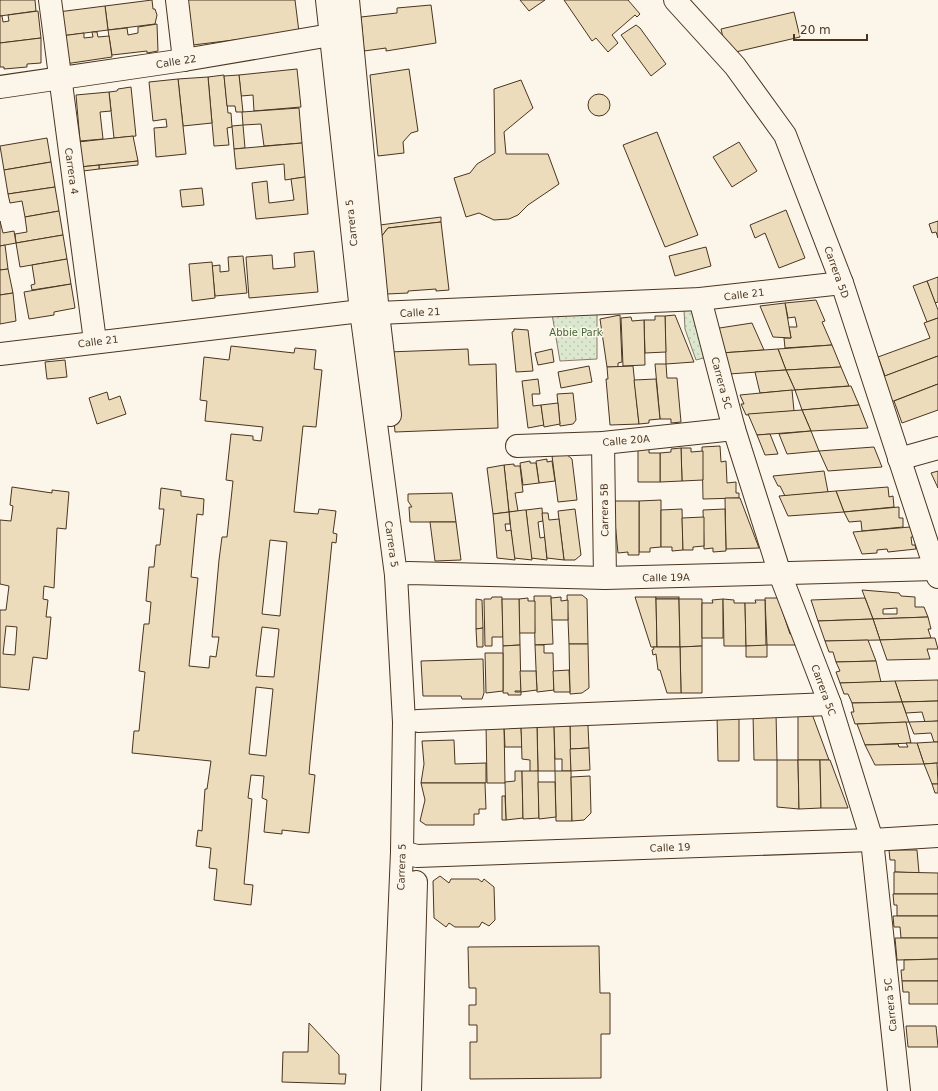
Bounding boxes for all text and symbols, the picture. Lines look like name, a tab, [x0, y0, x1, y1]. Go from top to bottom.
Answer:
scale bar	[794, 16, 867, 42]
text: 20 m	[800, 23, 831, 37]
street label: Calle 22	[155, 53, 197, 70]
street label: Carrera 4	[63, 147, 80, 195]
street label: Carrera 5	[344, 199, 359, 247]
street label: Carrera 5D	[822, 245, 851, 300]
street label: Calle 21	[723, 287, 765, 302]
street label: Calle 21	[399, 306, 441, 319]
park label: Abbie Park	[549, 327, 603, 338]
street label: Calle 21	[77, 334, 119, 349]
street label: Carrera 5C	[709, 356, 734, 411]
street label: Calle 20A	[602, 433, 650, 448]
street label: Carrera 5B	[599, 483, 610, 537]
street label: Carrera 5	[383, 520, 400, 568]
street label: Calle 19A	[642, 572, 690, 583]
street label: Carrera 5C	[809, 663, 838, 717]
street label: Calle 19	[649, 841, 691, 854]
street label: Carrera 5	[395, 843, 408, 891]
street label: Carrera 5C	[882, 978, 899, 1032]

